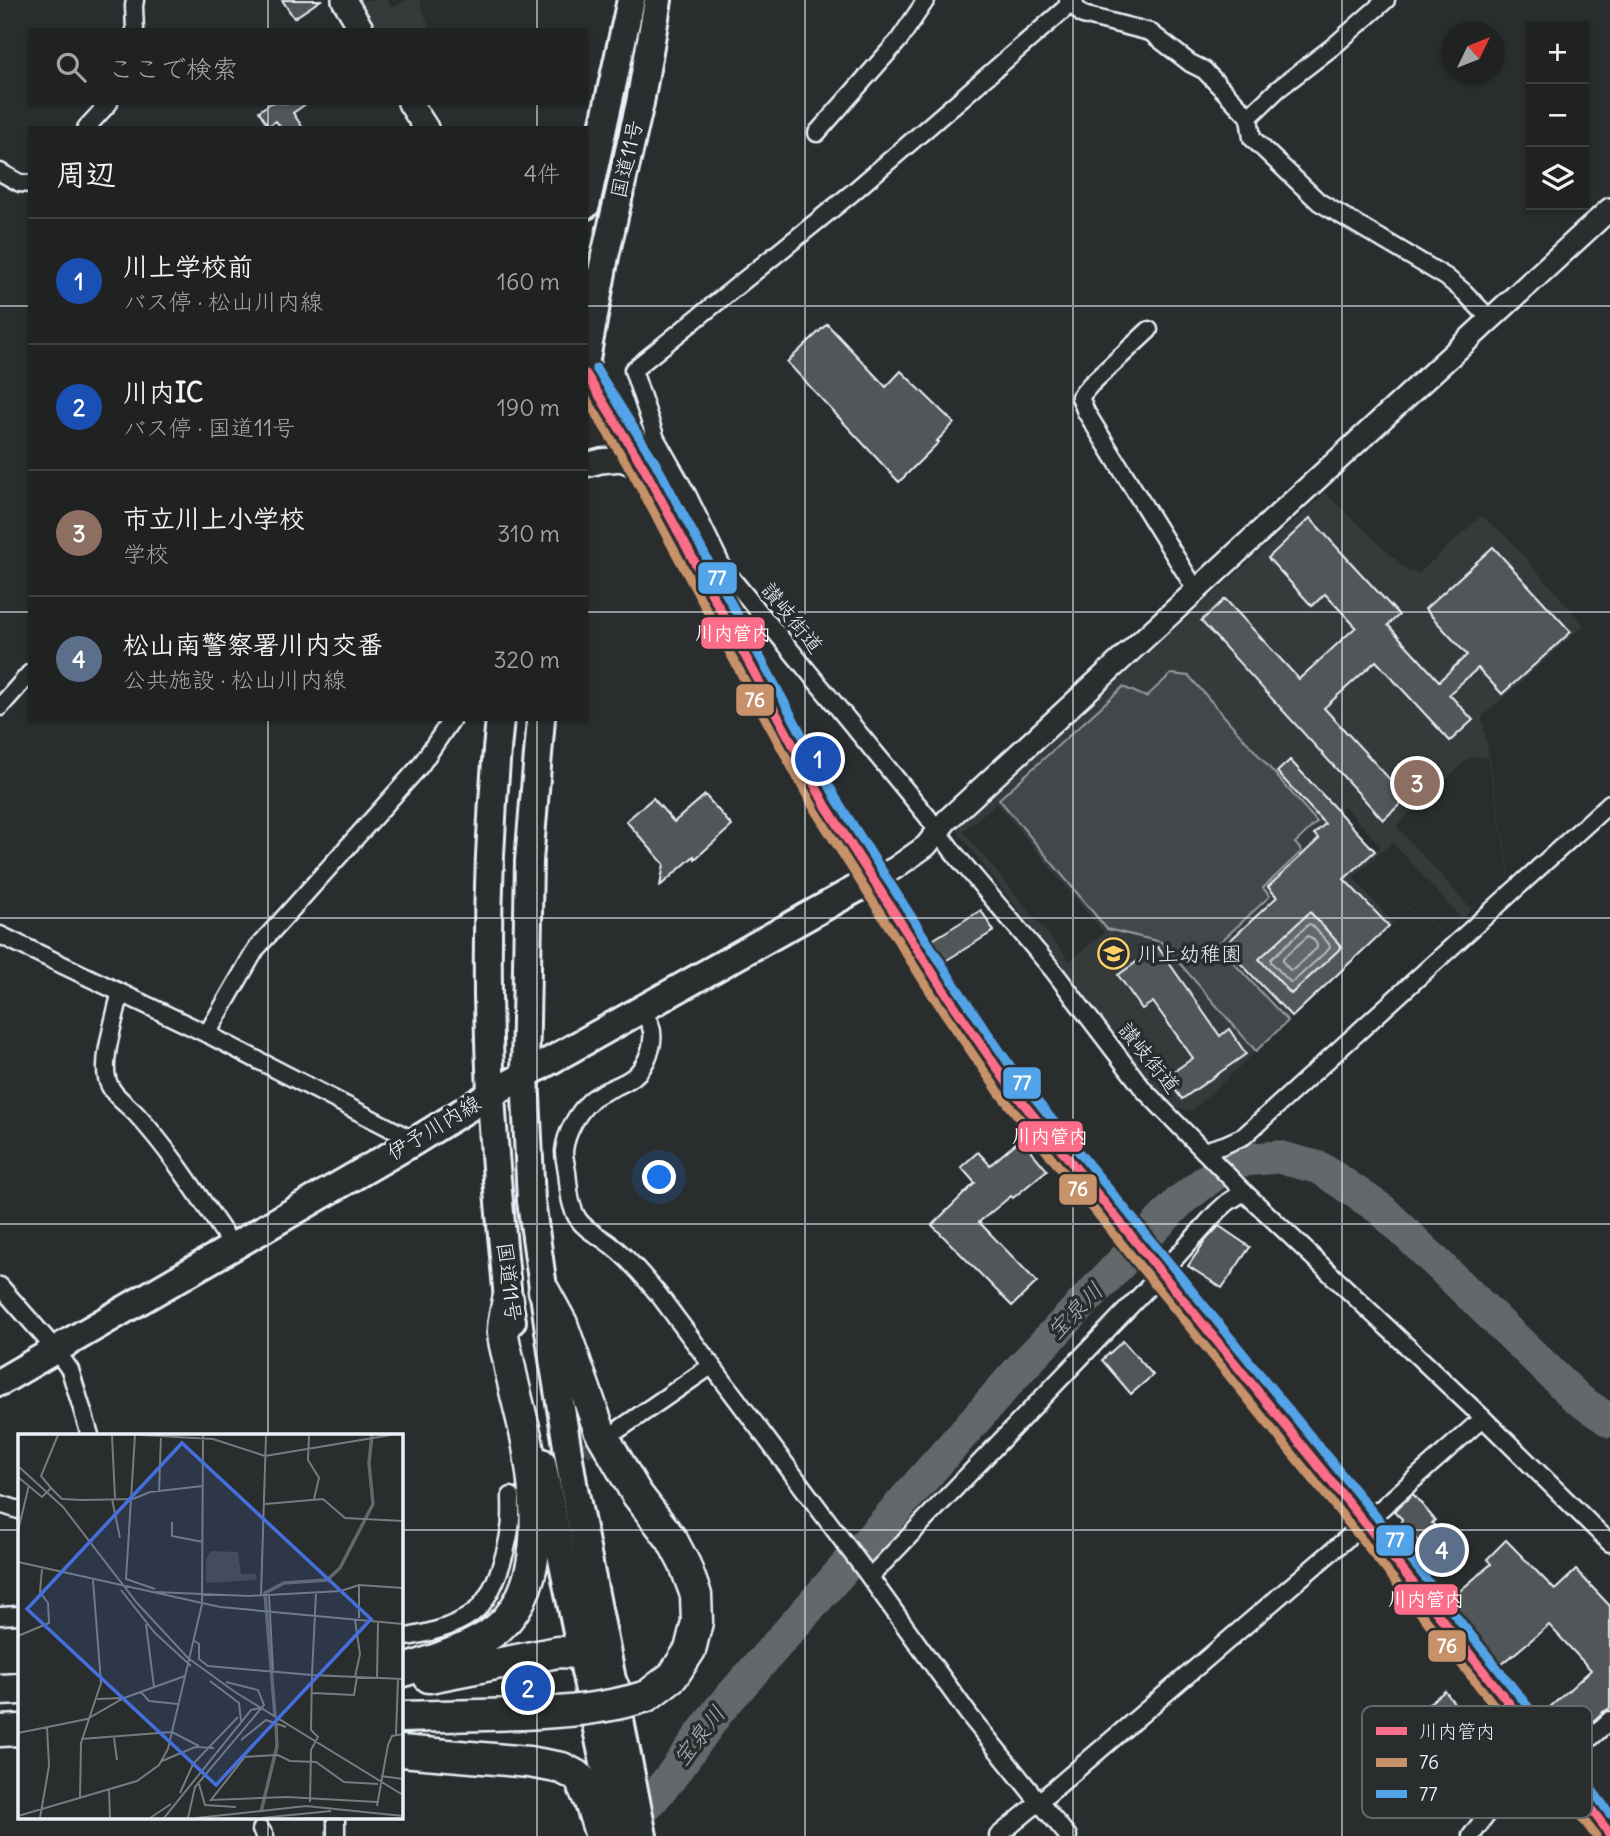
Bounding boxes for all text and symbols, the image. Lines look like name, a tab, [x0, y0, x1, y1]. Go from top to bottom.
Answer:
north arrow	[1442, 21, 1505, 84]
map controls	[1526, 21, 1589, 210]
button: +	[1526, 21, 1589, 84]
search box	[28, 28, 588, 105]
icon: search	[52, 48, 90, 86]
text: ここで検索	[108, 52, 238, 85]
button: −	[1526, 84, 1589, 147]
street label: 国道11号	[604, 117, 649, 201]
button: layers	[1526, 147, 1589, 210]
text: 周辺	[56, 155, 116, 193]
text: 4件	[524, 159, 560, 188]
text: 川上学校前	[123, 250, 253, 283]
text: 1	[74, 267, 84, 296]
text: 160 m	[497, 267, 560, 296]
text: バス停 · 松山川内線	[123, 287, 323, 316]
text: 川内IC	[123, 376, 203, 409]
text: 2	[73, 393, 85, 422]
text: 190 m	[497, 393, 560, 422]
text: バス停 · 国道11号	[123, 413, 295, 442]
text: 市立川上小学校	[123, 502, 305, 535]
text: 3	[72, 519, 86, 548]
text: 310 m	[497, 519, 560, 548]
text: 学校	[123, 539, 169, 568]
line badge: 77	[697, 561, 738, 595]
text: 77	[708, 566, 727, 590]
street label: 讃岐街道	[755, 577, 829, 659]
line badge: 川内管内	[700, 616, 766, 650]
text: 川内管内	[695, 621, 771, 645]
text: 松山南警察署川内交番	[123, 628, 383, 661]
text: 4	[72, 645, 86, 674]
text: 320 m	[494, 645, 560, 674]
text: 公共施設 · 松山川内線	[123, 665, 346, 694]
line badge: 76	[735, 683, 775, 717]
text: 76	[745, 688, 765, 712]
pin: 1	[795, 733, 841, 785]
pin: 3	[1394, 757, 1440, 809]
school or university icon: 川上幼稚園	[1097, 937, 1131, 971]
place label: 川上幼稚園	[1137, 940, 1242, 967]
street label: 讃岐街道	[1112, 1017, 1186, 1099]
line badge: 77	[1002, 1066, 1042, 1100]
text: 77	[1013, 1071, 1032, 1095]
street label: 伊予川内線	[382, 1089, 486, 1166]
line badge: 川内管内	[1017, 1120, 1084, 1153]
text: 川内管内	[1012, 1124, 1088, 1148]
your location	[642, 1160, 676, 1194]
line badge: 76	[1058, 1173, 1098, 1206]
text: 76	[1068, 1177, 1088, 1201]
street label: 国道11号	[491, 1241, 528, 1323]
water label: 宝泉川	[1040, 1276, 1109, 1346]
inset map	[18, 1434, 402, 1818]
line badge: 77	[1375, 1524, 1415, 1557]
pin: 4	[1419, 1524, 1465, 1576]
text: 77	[1386, 1528, 1405, 1552]
line badge: 川内管内	[1393, 1583, 1459, 1616]
text: 川内管内	[1388, 1587, 1464, 1611]
line badge: 76	[1427, 1629, 1467, 1663]
text: 76	[1437, 1634, 1457, 1658]
pin: 2	[505, 1662, 551, 1714]
water label: 宝泉川	[666, 1700, 731, 1772]
legend	[1362, 1706, 1592, 1818]
text: 川内管内	[1419, 1719, 1495, 1743]
text: 76	[1419, 1750, 1439, 1774]
text: 77	[1419, 1782, 1438, 1806]

